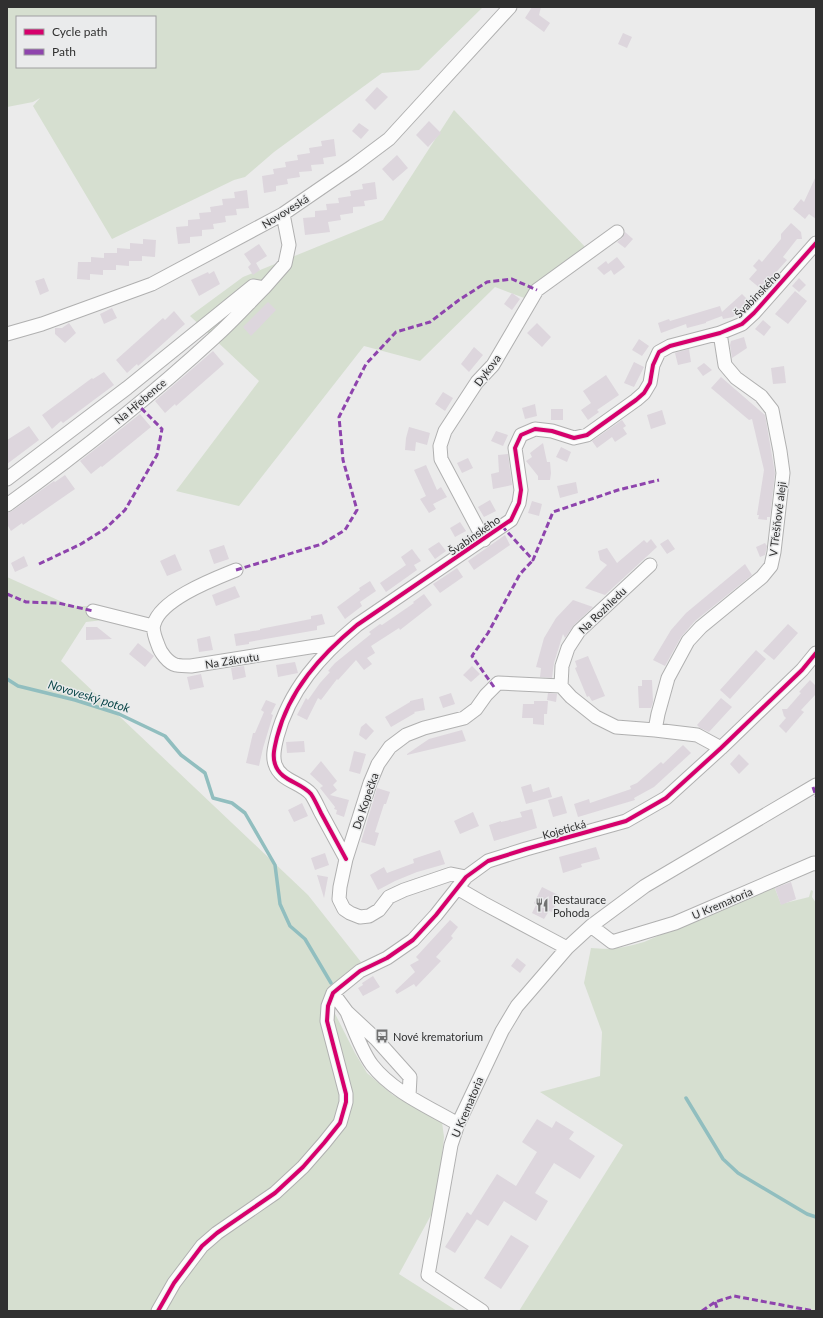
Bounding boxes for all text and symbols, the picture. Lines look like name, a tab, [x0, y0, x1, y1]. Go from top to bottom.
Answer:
legend	[16, 16, 156, 68]
text: Cycle path	[52, 24, 107, 39]
text: Path	[52, 44, 76, 59]
street label: Novoveská	[259, 191, 311, 231]
street label: Švabinského	[732, 268, 782, 320]
street label: Dykova	[471, 352, 503, 388]
street label: Na Hřebence	[111, 375, 169, 426]
street label: V Třešňové aleji	[766, 480, 788, 557]
street label: Švabinského	[446, 513, 502, 557]
street label: Na Rozhledu	[576, 584, 628, 636]
street label: Na Zákrutu	[204, 649, 260, 671]
water label: Novoveský potok	[46, 676, 132, 716]
street label: Do Kopečka	[349, 771, 381, 831]
street label: Kojetická	[541, 817, 587, 841]
street label: U Krematoria	[690, 884, 754, 922]
place label: Restaurace Pohoda	[553, 893, 606, 919]
restaurant icon: Restaurace Pohoda	[534, 897, 550, 913]
bus stop icon: Nové krematorium	[374, 1028, 390, 1044]
place label: Nové krematorium	[393, 1030, 483, 1043]
street label: U Krematoria	[448, 1075, 486, 1139]

